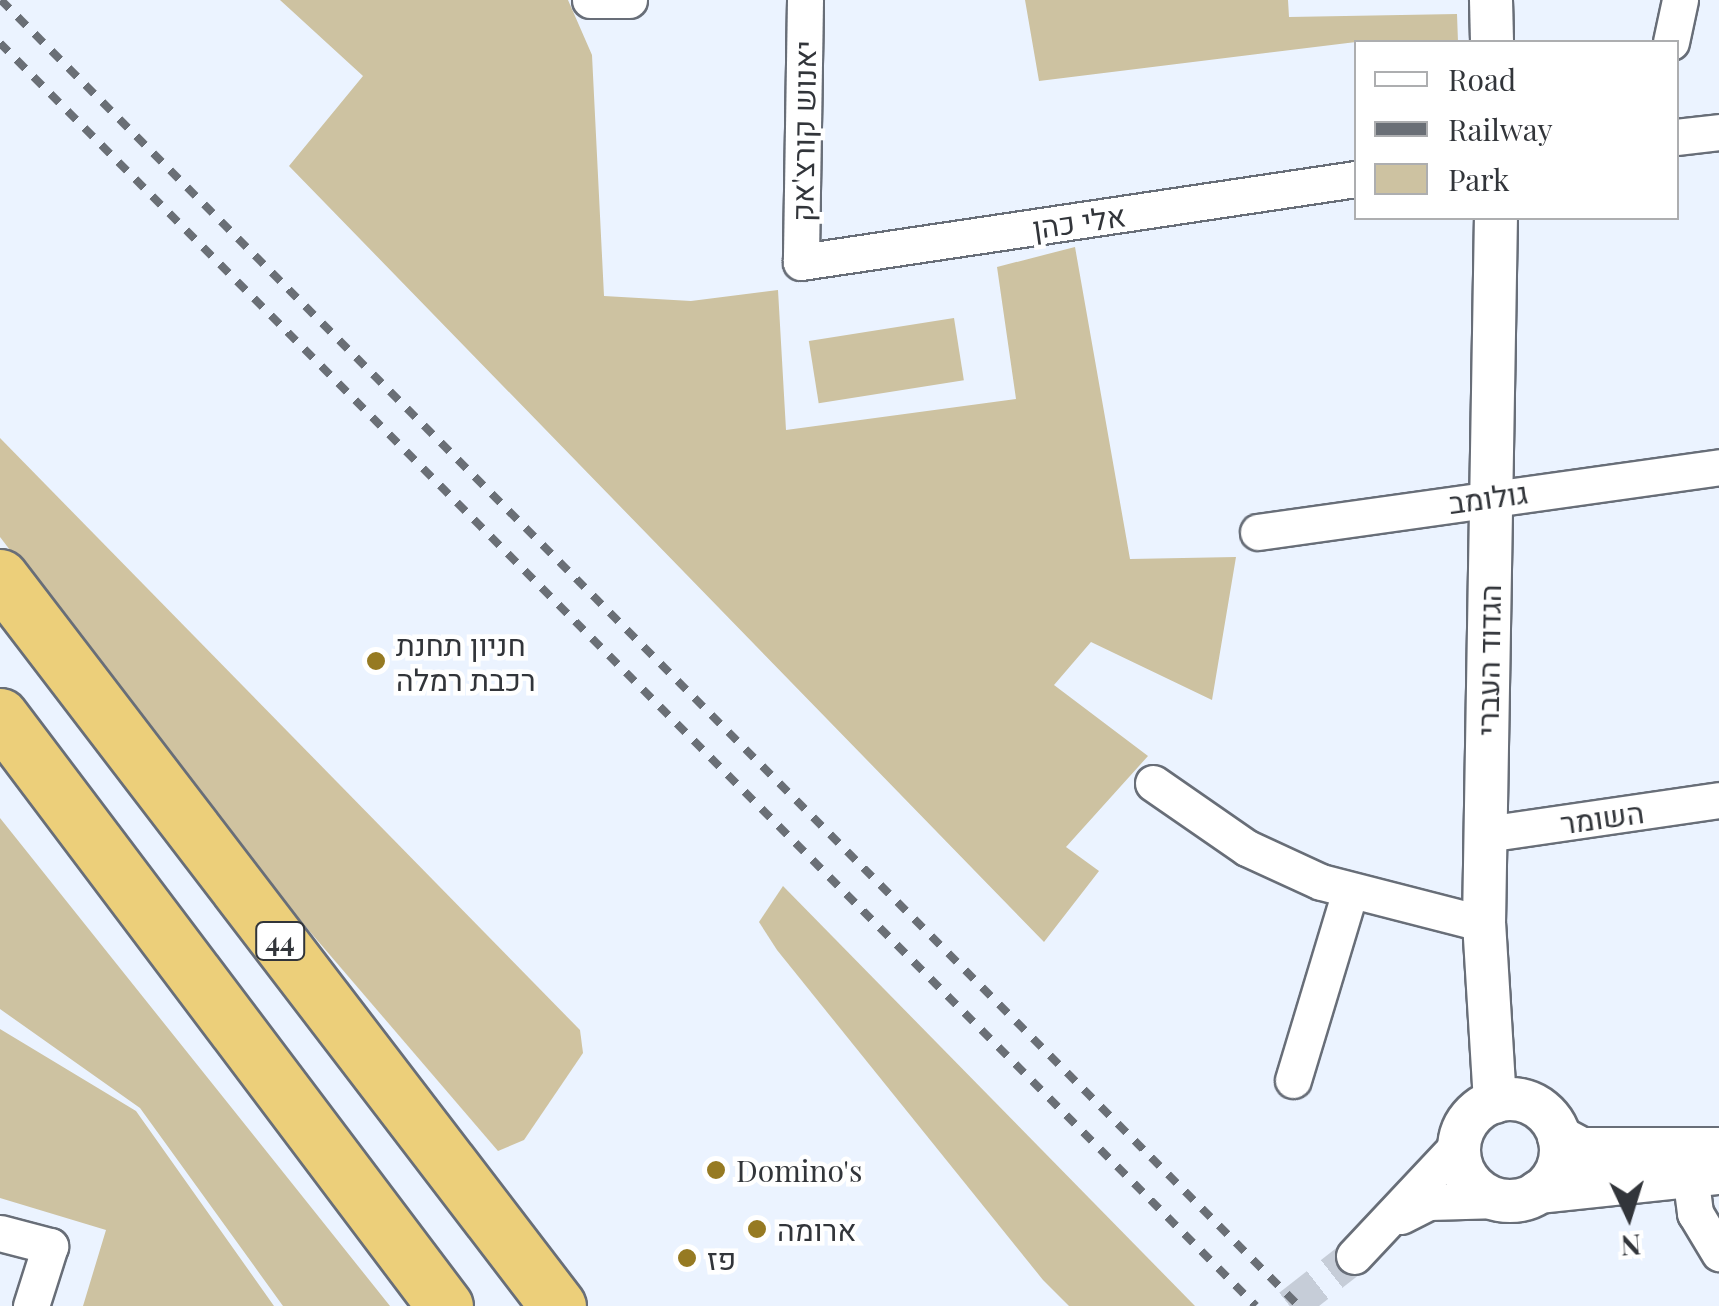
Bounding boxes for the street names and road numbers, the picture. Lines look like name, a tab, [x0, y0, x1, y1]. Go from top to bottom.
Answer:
street label: יאנוש קורצ'אק	[783, 40, 823, 222]
street label: אלי כהן	[1030, 197, 1128, 245]
street label: גולומב	[1446, 474, 1530, 520]
street label: הגדוד העברי	[1469, 584, 1507, 736]
street label: השומר	[1558, 793, 1646, 841]
road number: 44	[255, 918, 305, 964]

